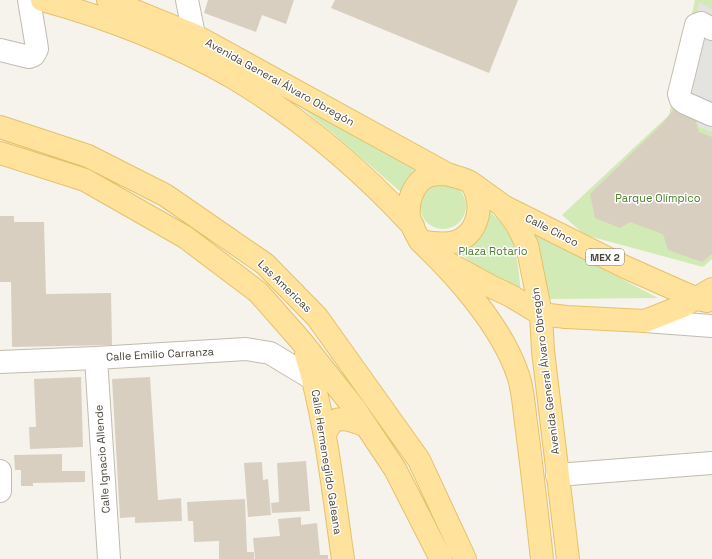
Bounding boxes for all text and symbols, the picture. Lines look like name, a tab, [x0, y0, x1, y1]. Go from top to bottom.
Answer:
street label: Avenida General Álvaro Obregón	[203, 35, 357, 129]
park label: Parque Olímpico	[615, 191, 701, 205]
street label: Calle Cinco	[523, 211, 581, 249]
park label: Plaza Rotario	[459, 244, 528, 258]
road number: MEX 2	[586, 249, 624, 265]
street label: Las Americas	[255, 257, 315, 315]
street label: Avenida General Álvaro Obregón	[528, 287, 562, 455]
street label: Calle Emilio Carranza	[106, 344, 215, 364]
street label: Calle Hermenegildo Galeana	[309, 389, 345, 536]
street label: Calle Ignacio Allende	[91, 404, 113, 514]

